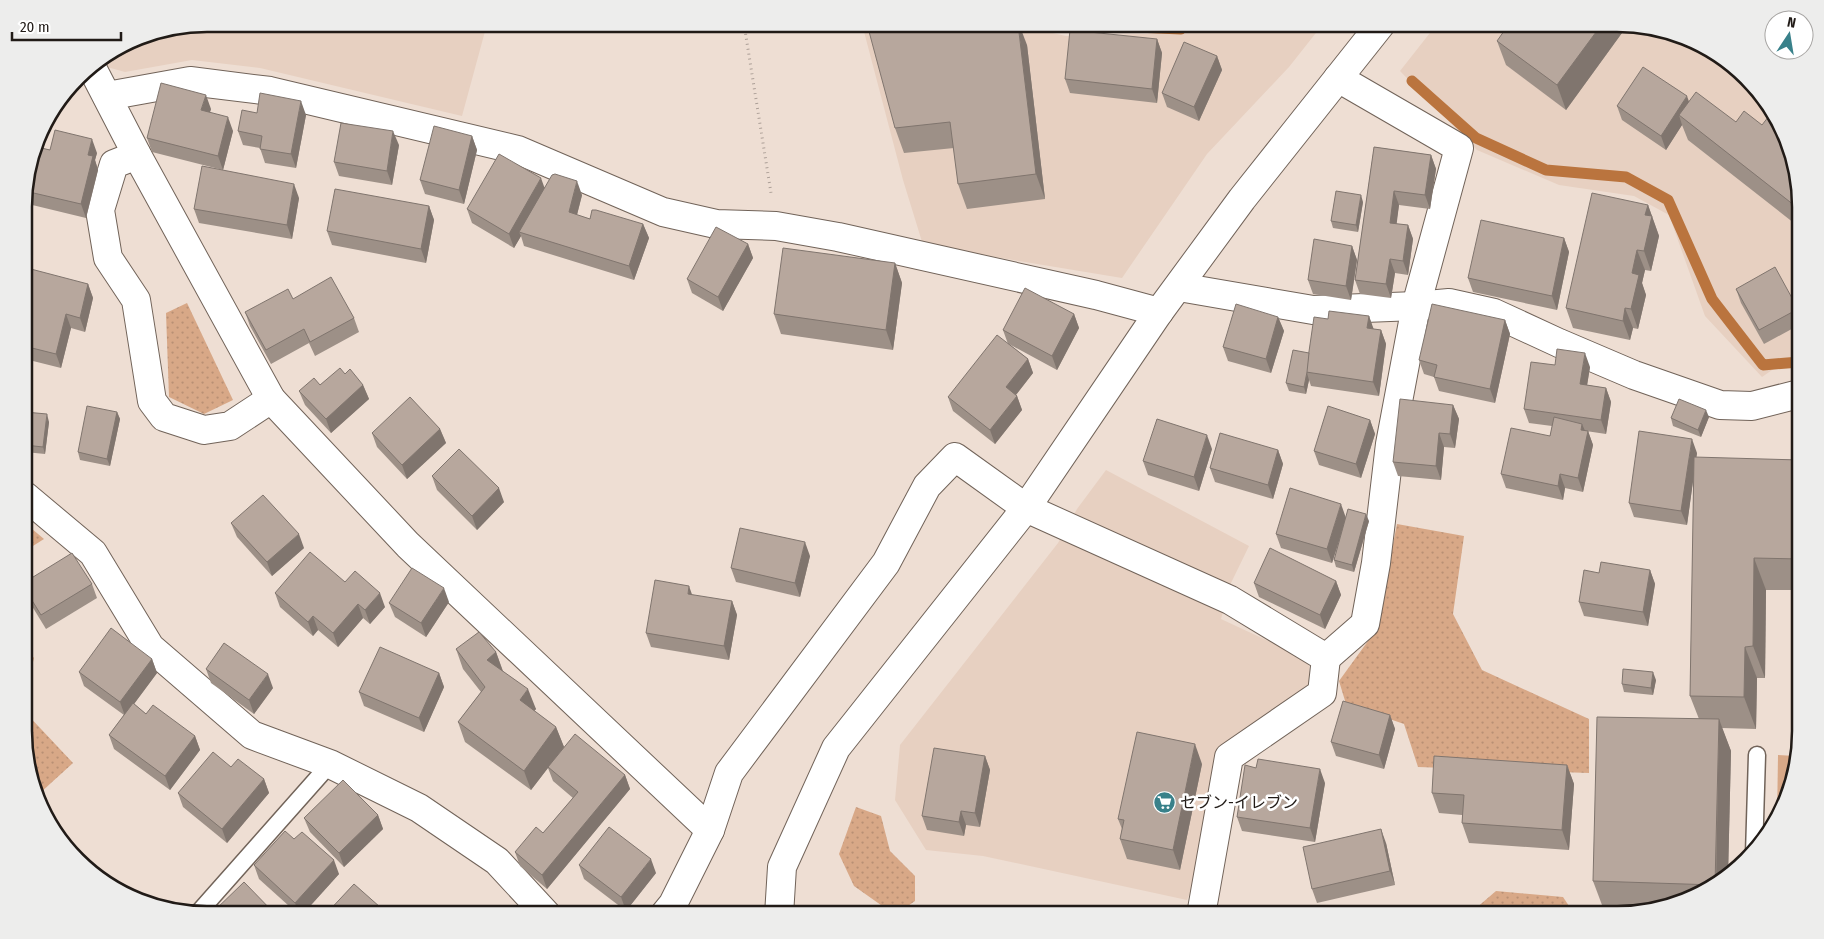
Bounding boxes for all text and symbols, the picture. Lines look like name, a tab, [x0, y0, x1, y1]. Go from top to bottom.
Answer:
scale bar	[12, 10, 121, 42]
north arrow	[1764, 10, 1814, 60]
text: N	[1786, 14, 1797, 32]
text: 20 m	[20, 18, 50, 36]
supermarket icon: セブン-イレブン	[1152, 790, 1176, 814]
place label: セブン-イレブン	[1180, 793, 1298, 812]

